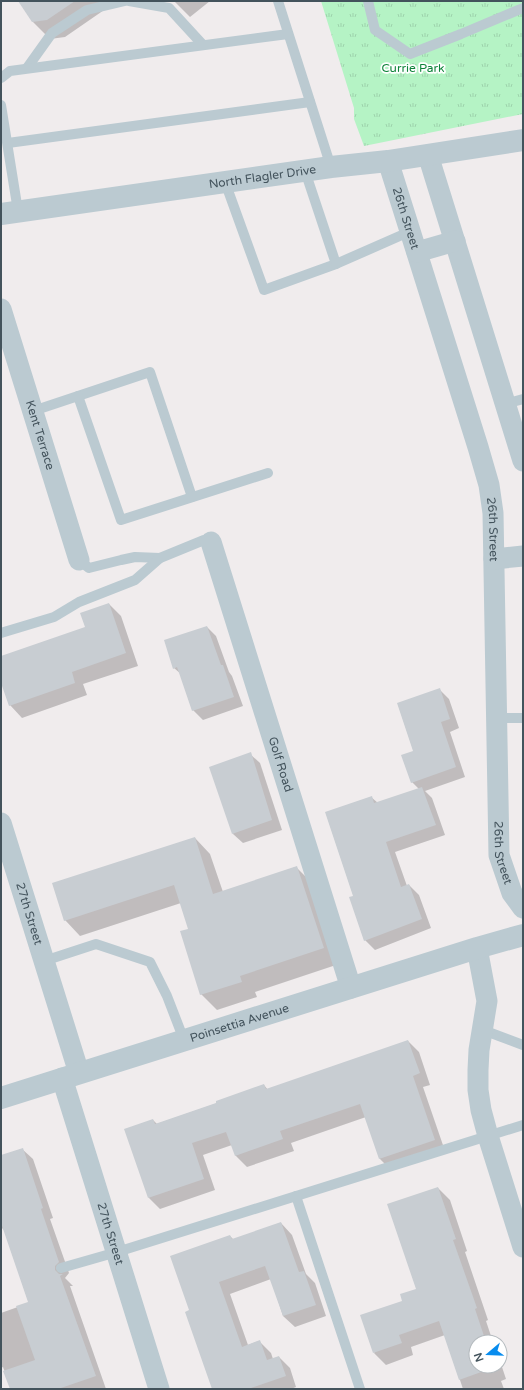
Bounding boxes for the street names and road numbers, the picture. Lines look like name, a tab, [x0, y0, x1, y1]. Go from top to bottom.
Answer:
street label: North Flagler Drive	[208, 162, 317, 191]
street label: 26th Street	[390, 185, 422, 251]
street label: Kent Terrace	[23, 399, 58, 472]
street label: 26th Street	[484, 496, 501, 562]
street label: Golf Road	[266, 735, 296, 794]
street label: 26th Street	[491, 821, 516, 887]
street label: 27th Street	[13, 881, 46, 947]
street label: Poinsettia Avenue	[188, 1001, 291, 1045]
street label: 27th Street	[94, 1201, 127, 1267]

